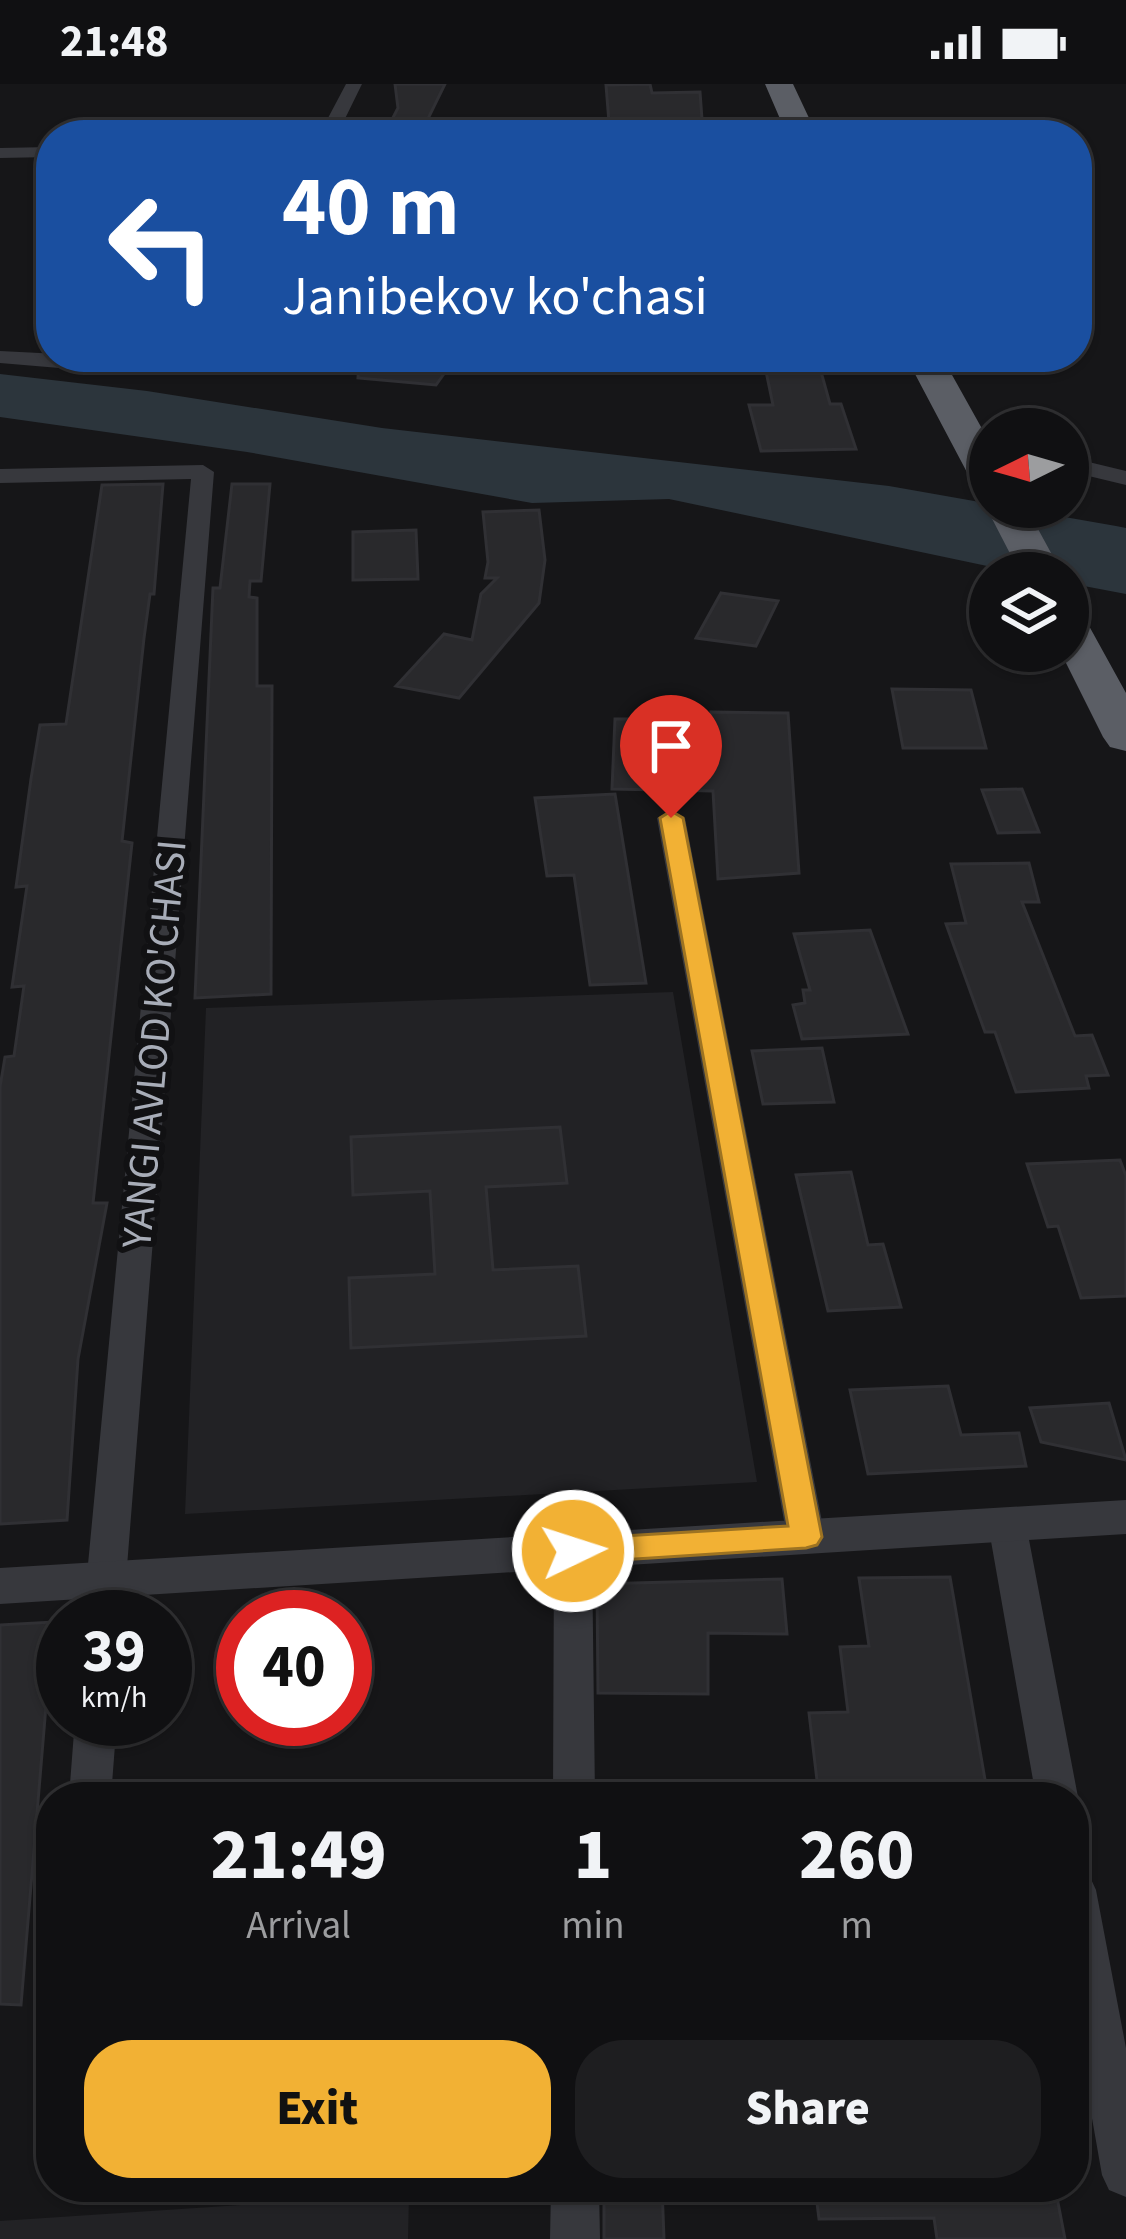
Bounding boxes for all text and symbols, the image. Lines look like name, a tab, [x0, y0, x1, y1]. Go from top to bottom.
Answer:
text: 21:48	[60, 10, 169, 74]
text: 40 m	[282, 148, 460, 268]
icon: left	[84, 168, 240, 324]
text: Janibekov ko'chasi	[282, 259, 708, 336]
north arrow	[969, 408, 1089, 528]
map controls	[969, 408, 1089, 672]
button: layers	[969, 552, 1089, 672]
pin	[620, 695, 722, 818]
icon: arrive	[638, 713, 704, 779]
street label: YANGI AVLOD KO'CHASI	[107, 838, 203, 1252]
position arrow	[510, 1488, 636, 1614]
speed limit sign: 40	[216, 1590, 372, 1746]
text: 39	[82, 1610, 146, 1695]
text: km/h	[81, 1676, 147, 1719]
text: 21:49	[211, 1804, 387, 1907]
text: 1	[574, 1804, 612, 1907]
text: 260	[799, 1804, 914, 1907]
text: Arrival	[246, 1898, 351, 1954]
text: min	[561, 1898, 625, 1954]
text: m	[841, 1898, 873, 1954]
button: Exit	[84, 2040, 551, 2178]
button: Share	[575, 2040, 1041, 2178]

